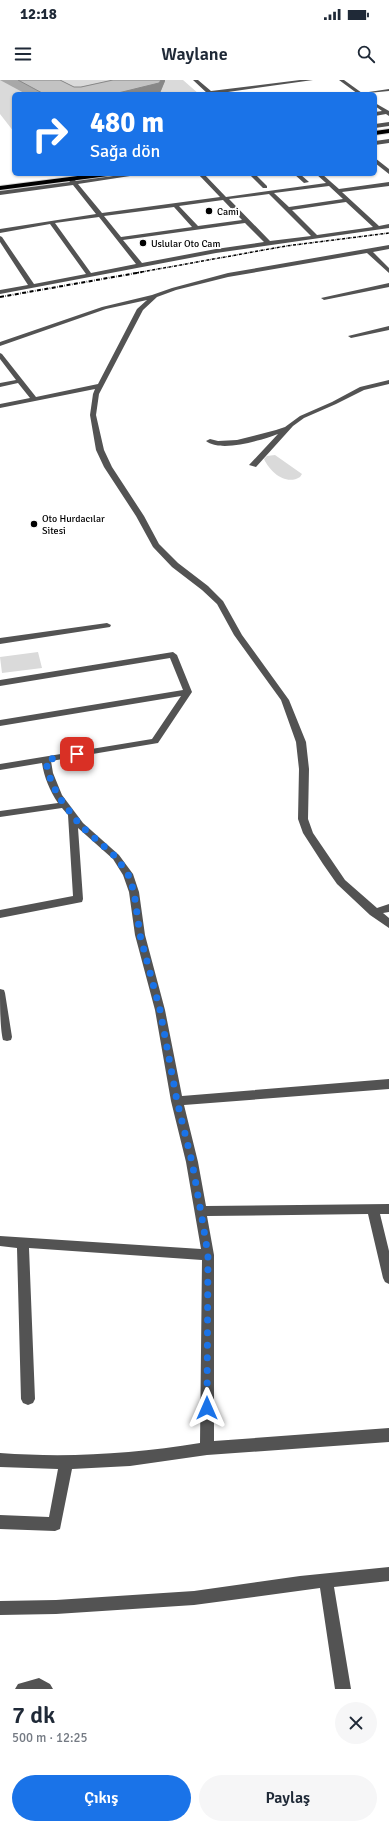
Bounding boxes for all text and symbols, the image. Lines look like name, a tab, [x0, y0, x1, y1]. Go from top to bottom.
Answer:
text: 12:18	[20, 5, 57, 23]
icon: menu	[12, 43, 34, 65]
text: Waylane	[161, 43, 228, 65]
icon: search	[355, 43, 377, 65]
text: 480 m	[90, 106, 164, 140]
icon: right	[24, 108, 76, 160]
text: Sağa dön	[90, 140, 160, 162]
marker: Cami	[204, 206, 214, 216]
place label: Cami	[217, 206, 239, 218]
marker: Uslular Oto Cam	[138, 238, 148, 248]
place label: Uslular Oto Cam	[151, 238, 220, 250]
place label: Oto Hurdacılar Sitesi	[42, 513, 105, 537]
marker: Oto Hurdacılar Sitesi	[29, 519, 39, 529]
pin	[60, 737, 94, 771]
icon: arrive	[66, 743, 88, 765]
position arrow	[186, 1387, 228, 1429]
text: 7 dk	[12, 1700, 55, 1730]
button: close	[335, 1702, 377, 1744]
text: 500 m · 12:25	[12, 1730, 88, 1746]
button: Çıkış	[12, 1775, 191, 1821]
button: Paylaş	[199, 1775, 377, 1821]

